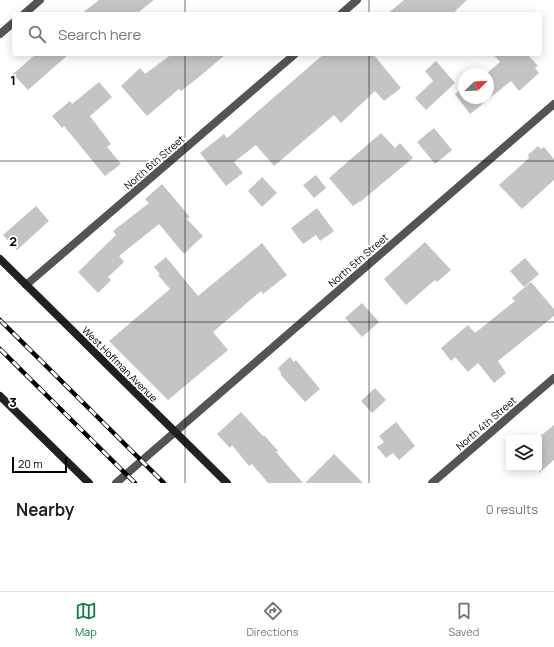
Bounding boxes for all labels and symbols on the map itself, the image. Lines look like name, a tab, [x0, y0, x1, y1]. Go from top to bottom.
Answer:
north arrow	[458, 68, 494, 104]
text: 1	[10, 71, 16, 89]
street label: North 6th Street	[121, 132, 187, 192]
street label: North 5th Street	[325, 230, 391, 290]
text: 2	[9, 232, 17, 250]
street label: West Hoffman Avenue	[79, 323, 161, 405]
text: 3	[9, 393, 17, 411]
street label: North 4th Street	[453, 393, 519, 453]
scale bar	[12, 455, 67, 474]

